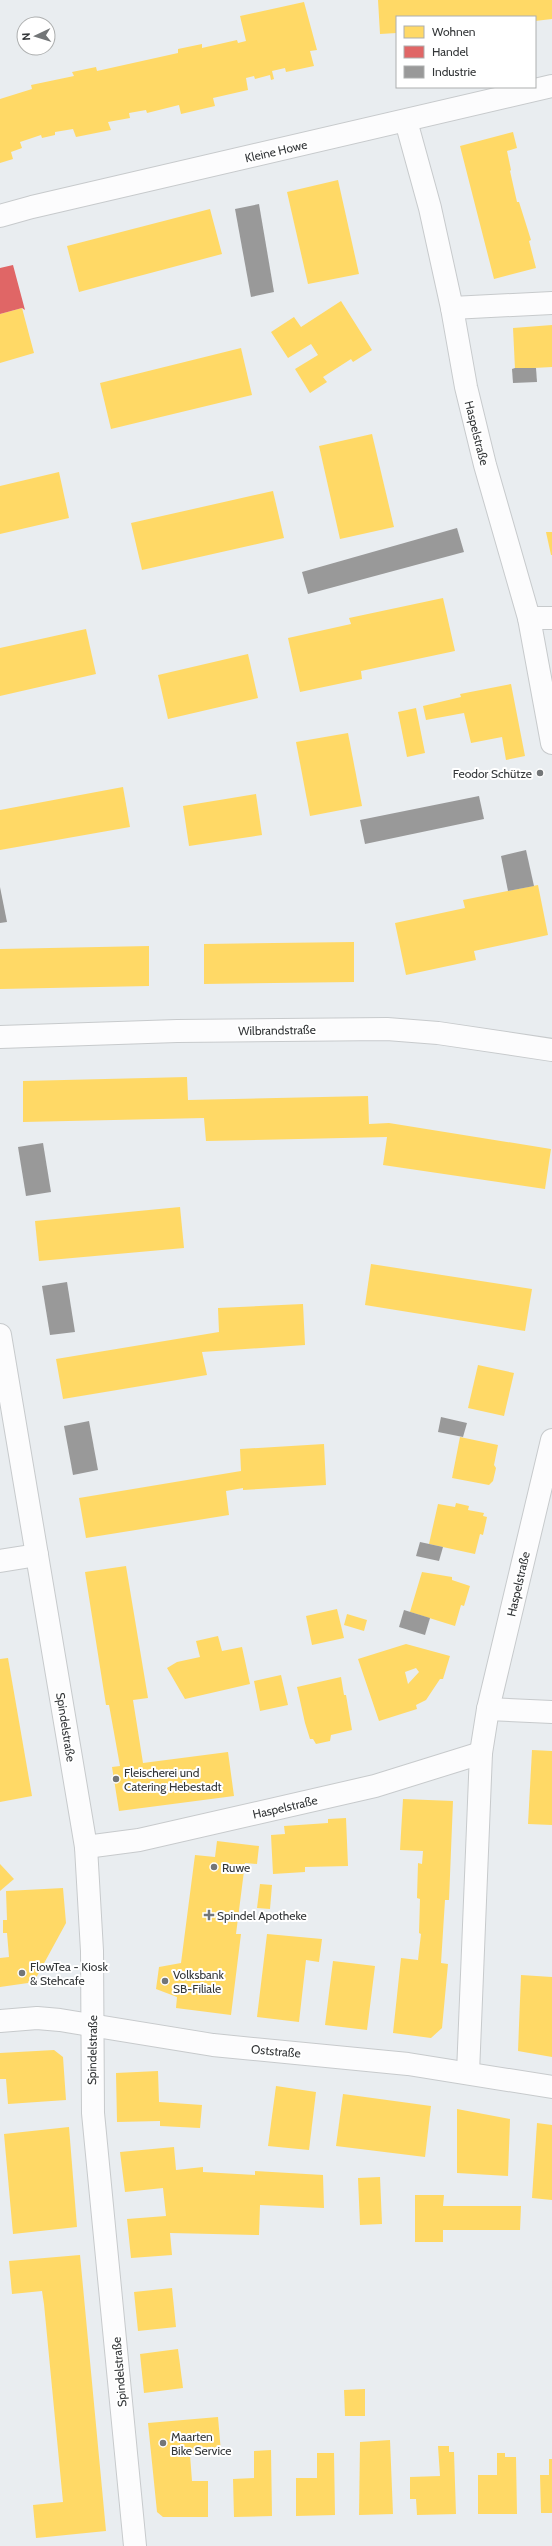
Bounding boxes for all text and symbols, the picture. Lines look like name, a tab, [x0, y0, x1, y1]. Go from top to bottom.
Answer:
north arrow	[16, 16, 56, 56]
legend	[396, 16, 536, 88]
text: Wohnen	[432, 24, 476, 39]
text: N	[19, 32, 33, 41]
text: Handel	[432, 44, 469, 59]
text: Industrie	[432, 64, 476, 79]
street label: Kleine Howe	[243, 137, 309, 165]
street label: Haspelstraße	[462, 399, 492, 467]
place label: Feodor Schütze	[453, 766, 532, 781]
marker: Feodor Schütze	[535, 768, 545, 778]
street label: Wilbrandstraße	[238, 1022, 316, 1038]
street label: Haspelstraße	[503, 1550, 533, 1618]
street label: Spindelstraße	[53, 1691, 79, 1763]
place label: Fleischerei und Catering Hebestadt	[124, 1765, 222, 1794]
marker: Fleischerei und Catering Hebestadt	[111, 1774, 121, 1784]
street label: Haspelstraße	[251, 1792, 319, 1822]
place label: Ruwe	[222, 1860, 250, 1875]
marker: Ruwe	[209, 1862, 219, 1872]
place label: Spindel Apotheke	[217, 1908, 307, 1923]
marker: Spindel Apotheke	[204, 1910, 214, 1920]
place label: FlowTea - Kiosk & Stehcafe	[30, 1959, 108, 1988]
place label: Volksbank SB-Filiale	[173, 1967, 225, 1996]
marker: FlowTea - Kiosk & Stehcafe	[17, 1968, 27, 1978]
marker: Volksbank SB-Filiale	[160, 1976, 170, 1986]
street label: Spindelstraße	[84, 2015, 100, 2085]
street label: Oststraße	[251, 2041, 301, 2061]
street label: Spindelstraße	[108, 2336, 130, 2408]
place label: Maarten Bike Service	[171, 2429, 232, 2458]
marker: Maarten Bike Service	[158, 2438, 168, 2448]

